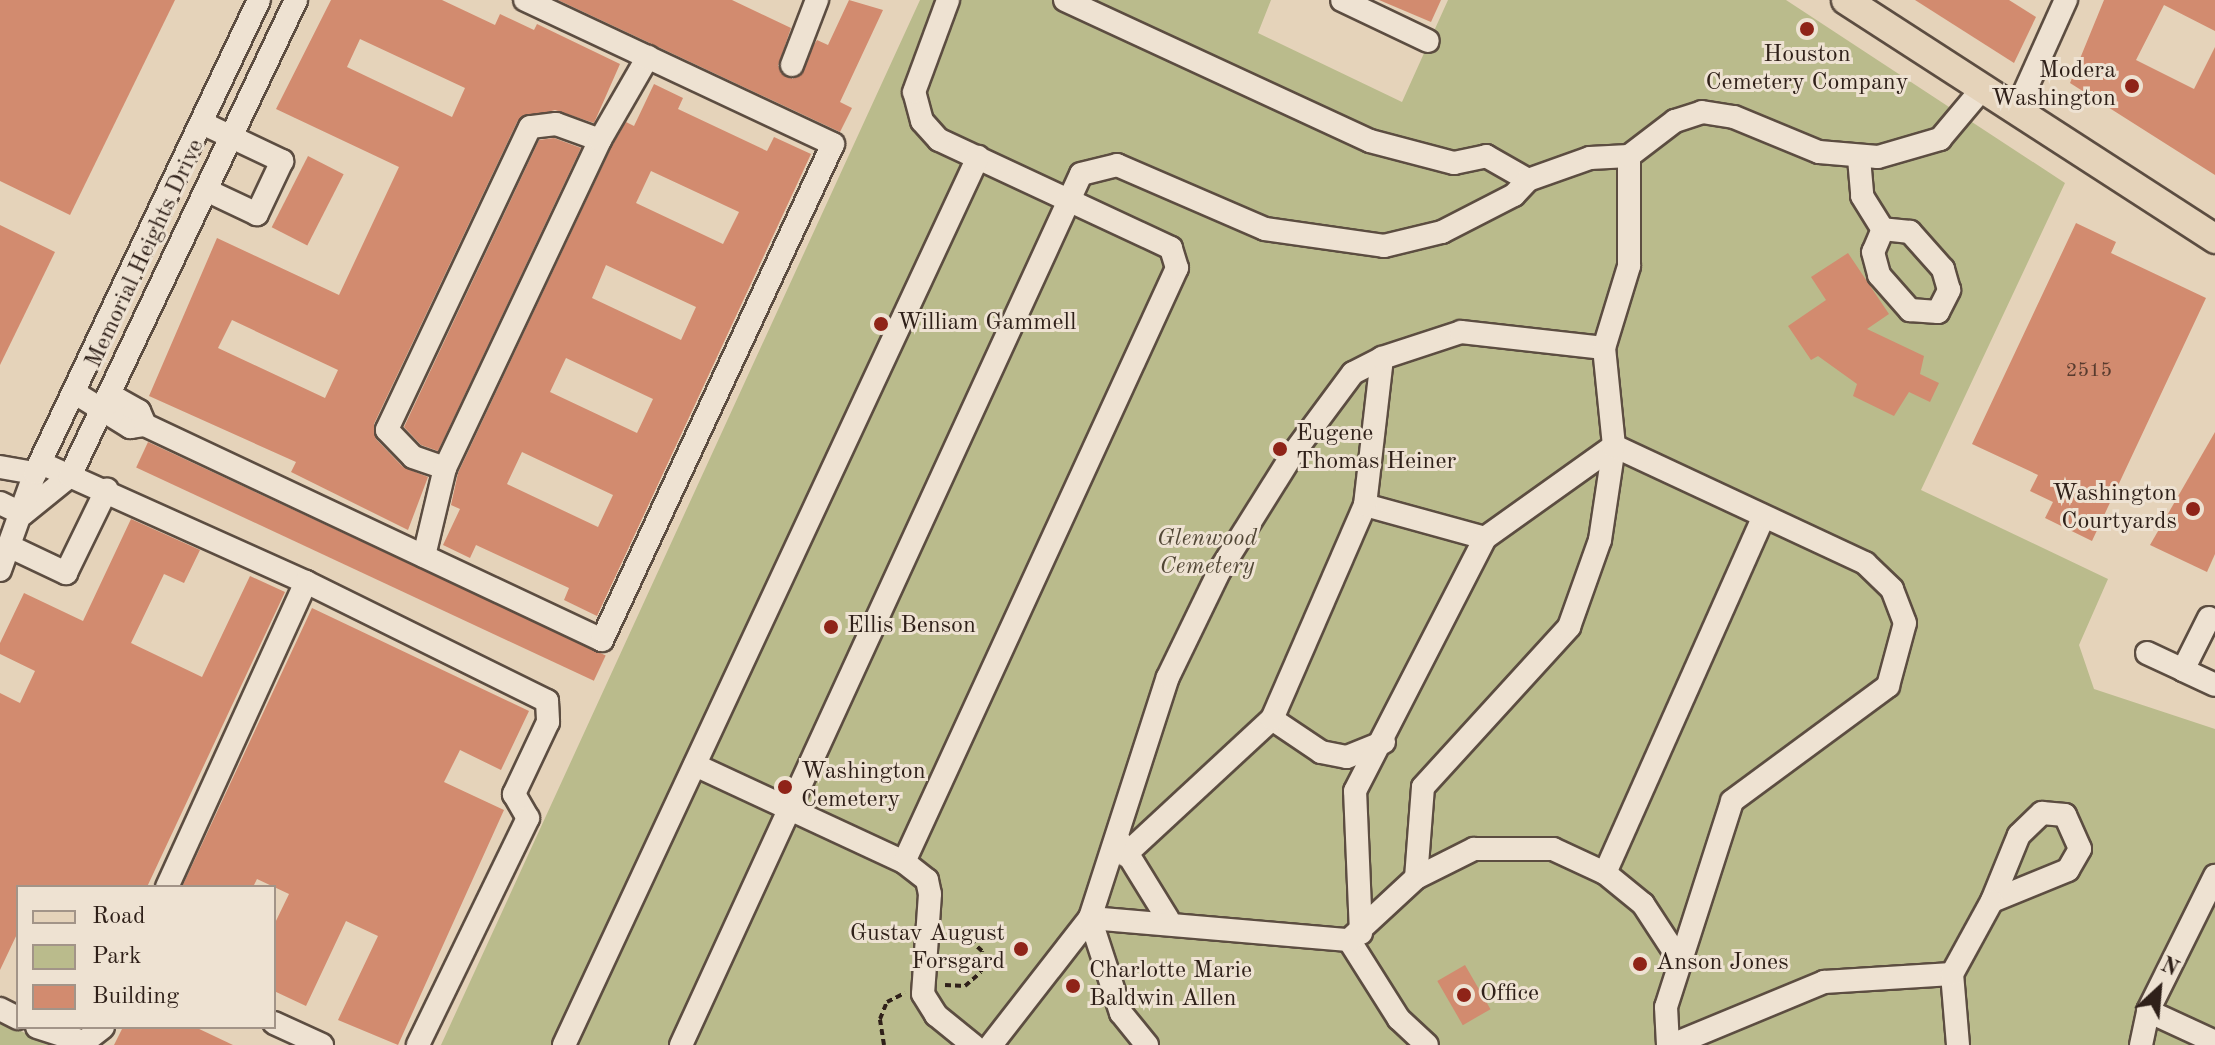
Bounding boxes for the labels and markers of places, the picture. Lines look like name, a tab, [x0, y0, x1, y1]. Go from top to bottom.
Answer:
marker: Houston Cemetery Company	[1798, 20, 1816, 38]
place label: Houston Cemetery Company	[1706, 42, 1908, 98]
place label: Modera Washington	[1991, 58, 2116, 114]
marker: Modera Washington	[2123, 77, 2141, 95]
place label: William Gammell	[897, 310, 1076, 338]
marker: William Gammell	[872, 315, 890, 333]
place label: Eugene Thomas Heiner	[1296, 421, 1456, 477]
marker: Eugene Thomas Heiner	[1271, 440, 1289, 458]
place label: Washington Courtyards	[2052, 481, 2177, 537]
marker: Washington Courtyards	[2184, 500, 2202, 518]
place label: Ellis Benson	[847, 613, 976, 641]
marker: Ellis Benson	[822, 618, 840, 636]
place label: Washington Cemetery	[801, 759, 926, 815]
marker: Washington Cemetery	[776, 778, 794, 796]
place label: Gustav August Forsgard	[850, 921, 1005, 977]
marker: Gustav August Forsgard	[1012, 940, 1030, 958]
place label: Anson Jones	[1656, 950, 1789, 978]
marker: Anson Jones	[1631, 955, 1649, 973]
place label: Charlotte Marie Baldwin Allen	[1089, 958, 1252, 1014]
marker: Charlotte Marie Baldwin Allen	[1064, 977, 1082, 995]
place label: Office	[1480, 981, 1539, 1009]
marker: Office	[1455, 986, 1473, 1004]

